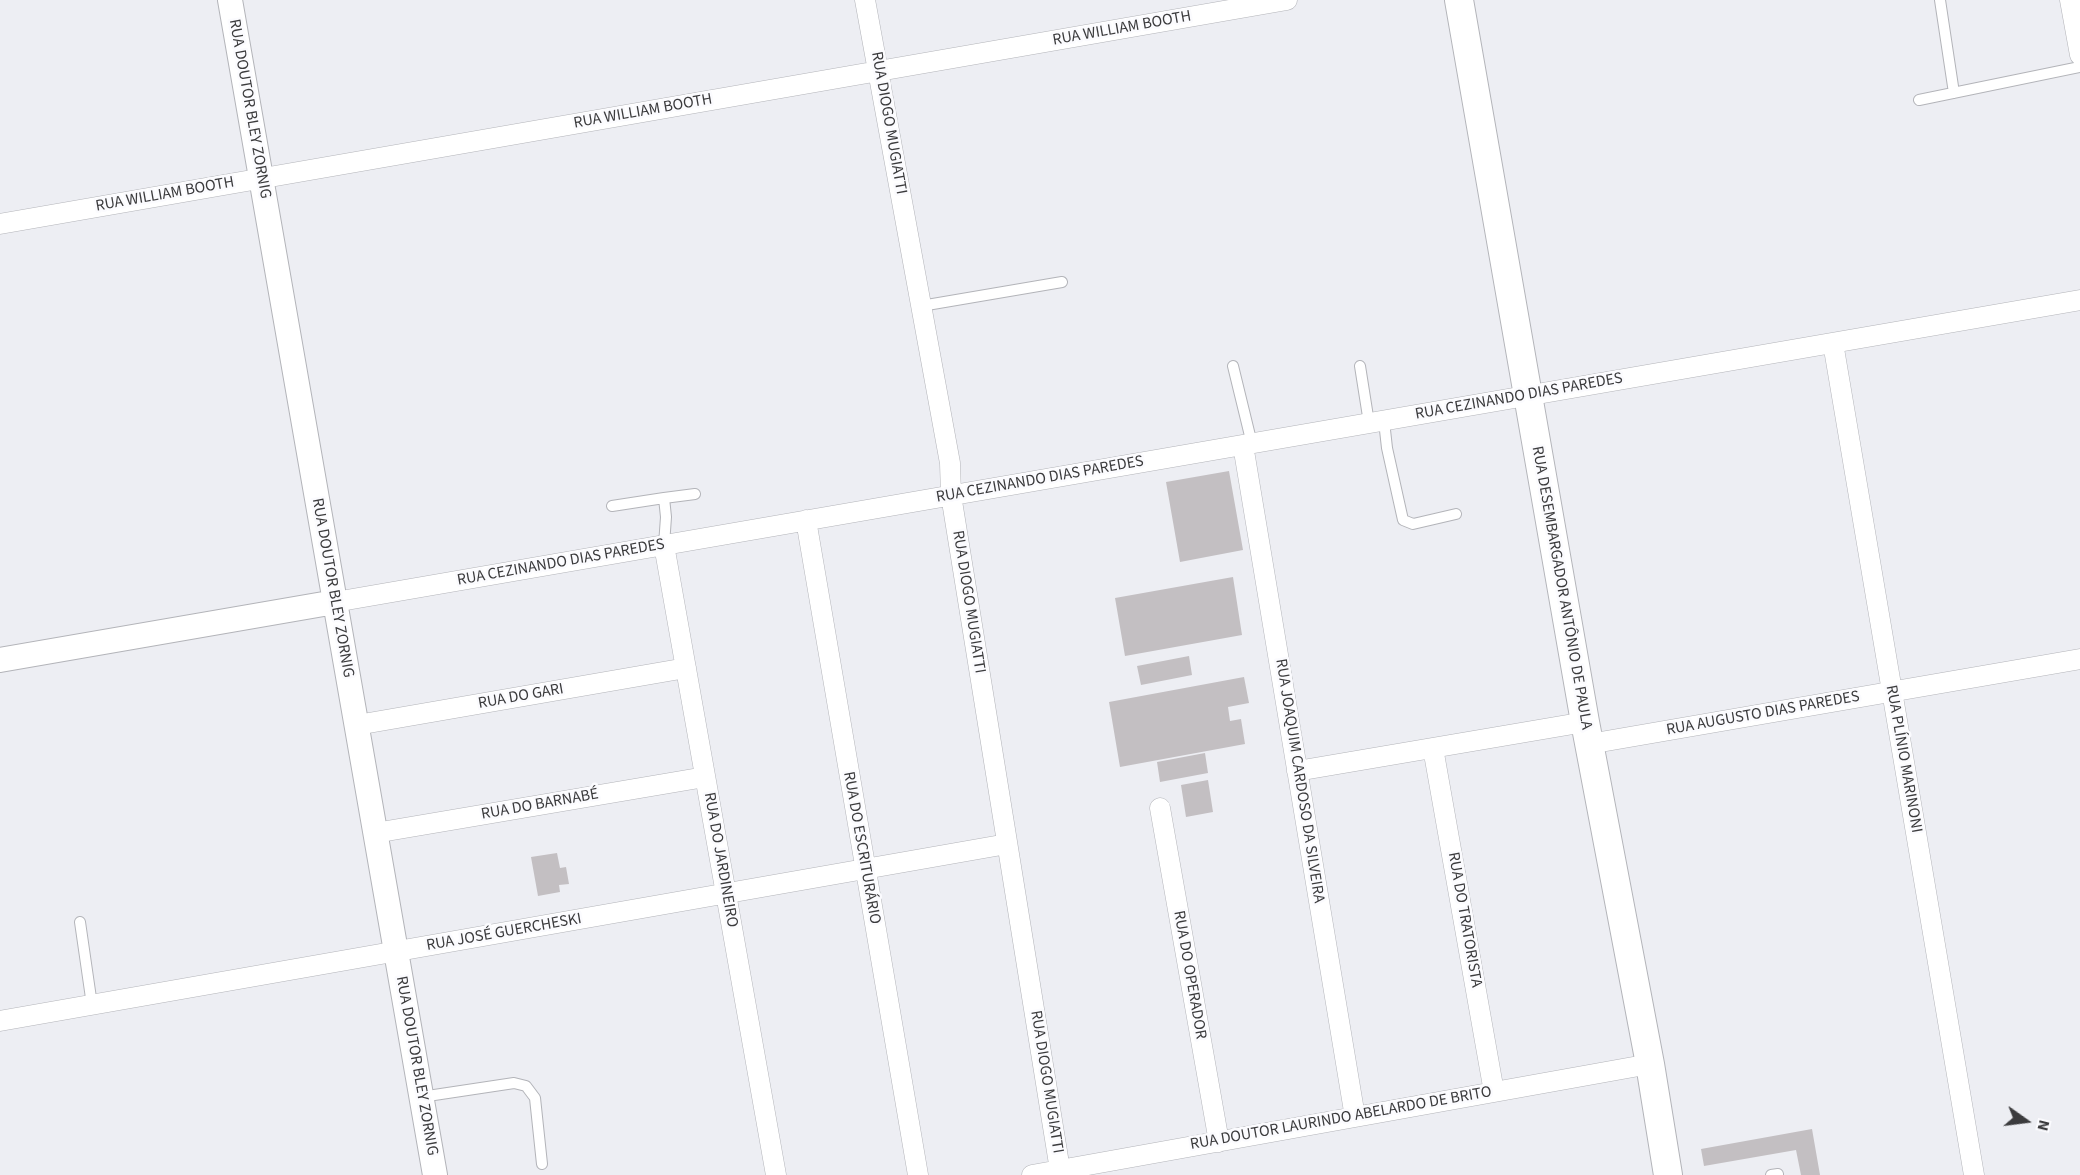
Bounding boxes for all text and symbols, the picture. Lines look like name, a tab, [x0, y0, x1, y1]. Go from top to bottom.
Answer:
street label: RUA WILLIAM BOOTH	[1051, 7, 1193, 51]
street label: RUA DOUTOR BLEY ZORNIG	[224, 18, 274, 200]
street label: RUA DIOGO MUGIATTI	[866, 50, 910, 196]
street label: RUA WILLIAM BOOTH	[572, 90, 714, 134]
street label: RUA WILLIAM BOOTH	[94, 173, 236, 217]
street label: RUA CEZINANDO DIAS PAREDES	[1414, 369, 1624, 425]
street label: RUA DESEMBARGADOR ANTÔNIO DE PAULA	[1527, 445, 1595, 731]
street label: RUA CEZINANDO DIAS PAREDES	[935, 452, 1145, 508]
street label: RUA DOUTOR BLEY ZORNIG	[307, 497, 357, 679]
street label: RUA DIOGO MUGIATTI	[947, 529, 989, 675]
street label: RUA CEZINANDO DIAS PAREDES	[456, 535, 666, 591]
street label: RUA JOAQUIM CARDOSO DA SILVEIRA	[1270, 658, 1328, 904]
street label: RUA DO GARI	[477, 680, 565, 714]
street label: RUA PLÍNIO MARINONI	[1881, 684, 1925, 834]
street label: RUA AUGUSTO DIAS PAREDES	[1665, 688, 1861, 740]
street label: RUA DO ESCRITURÁRIO	[838, 770, 884, 926]
street label: RUA DO BARNABÉ	[480, 785, 600, 825]
street label: RUA DO JARDINEIRO	[699, 791, 741, 929]
street label: RUA DO TRATORISTA	[1443, 851, 1485, 989]
street label: RUA DO OPERADOR	[1168, 909, 1210, 1041]
street label: RUA JOSÉ GUERCHESKI	[425, 910, 583, 956]
street label: RUA DOUTOR BLEY ZORNIG	[391, 975, 441, 1157]
street label: RUA DIOGO MUGIATTI	[1025, 1009, 1067, 1155]
street label: RUA DOUTOR LAURINDO ABELARDO DE BRITO	[1189, 1083, 1493, 1155]
north arrow	[1996, 1091, 2056, 1151]
text: N	[2032, 1118, 2055, 1133]

